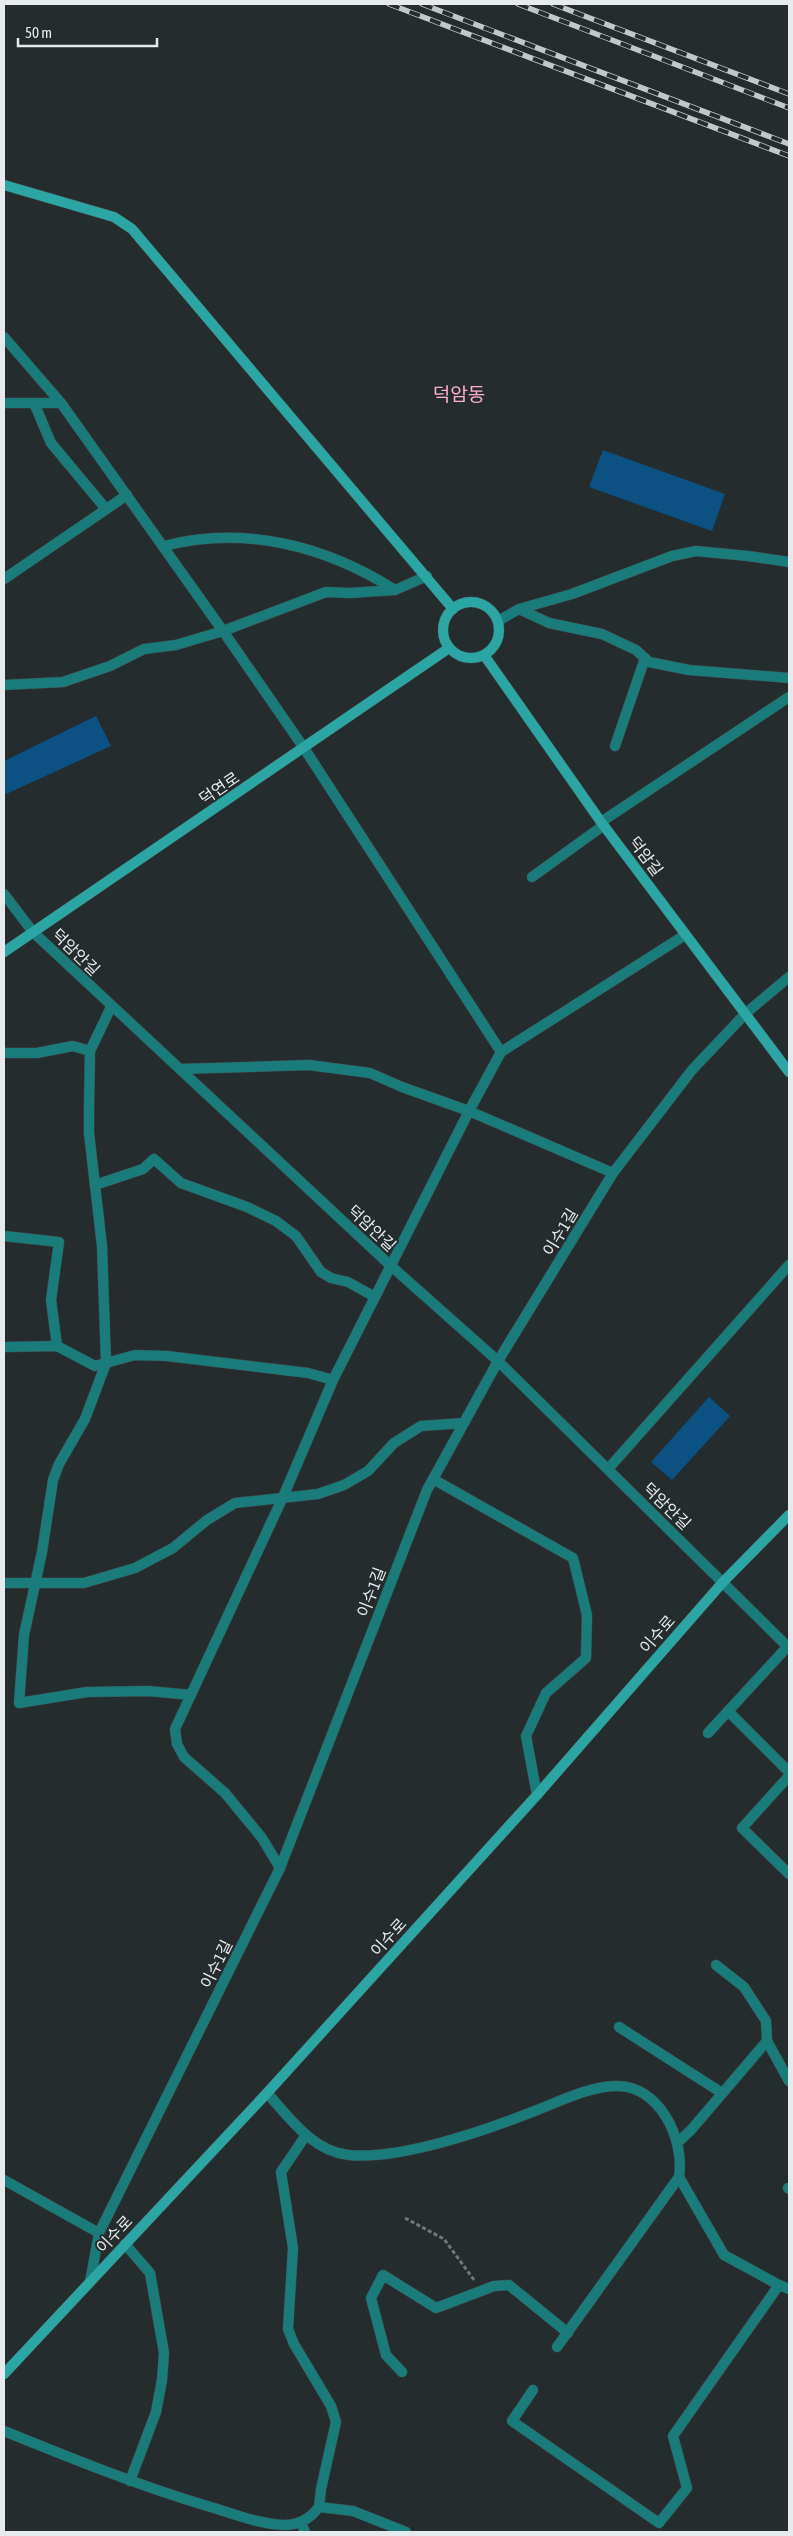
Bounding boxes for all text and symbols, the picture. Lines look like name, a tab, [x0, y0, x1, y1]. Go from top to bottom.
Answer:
scale bar	[18, 15, 156, 47]
text: 50 m	[25, 24, 52, 41]
district label: 덕암동	[433, 383, 485, 405]
street label: 덕연로	[196, 768, 243, 808]
street label: 덕암길	[626, 833, 666, 879]
street label: 덕암안길	[49, 925, 103, 979]
street label: 덕암안길	[344, 1201, 400, 1255]
street label: 이수1길	[539, 1205, 581, 1259]
street label: 덕암안길	[640, 1479, 694, 1533]
street label: 이수1길	[353, 1565, 389, 1619]
street label: 이수로	[636, 1611, 678, 1657]
street label: 이수로	[367, 1914, 410, 1959]
street label: 이수1길	[197, 1937, 235, 1991]
street label: 이수로	[92, 2212, 136, 2256]

